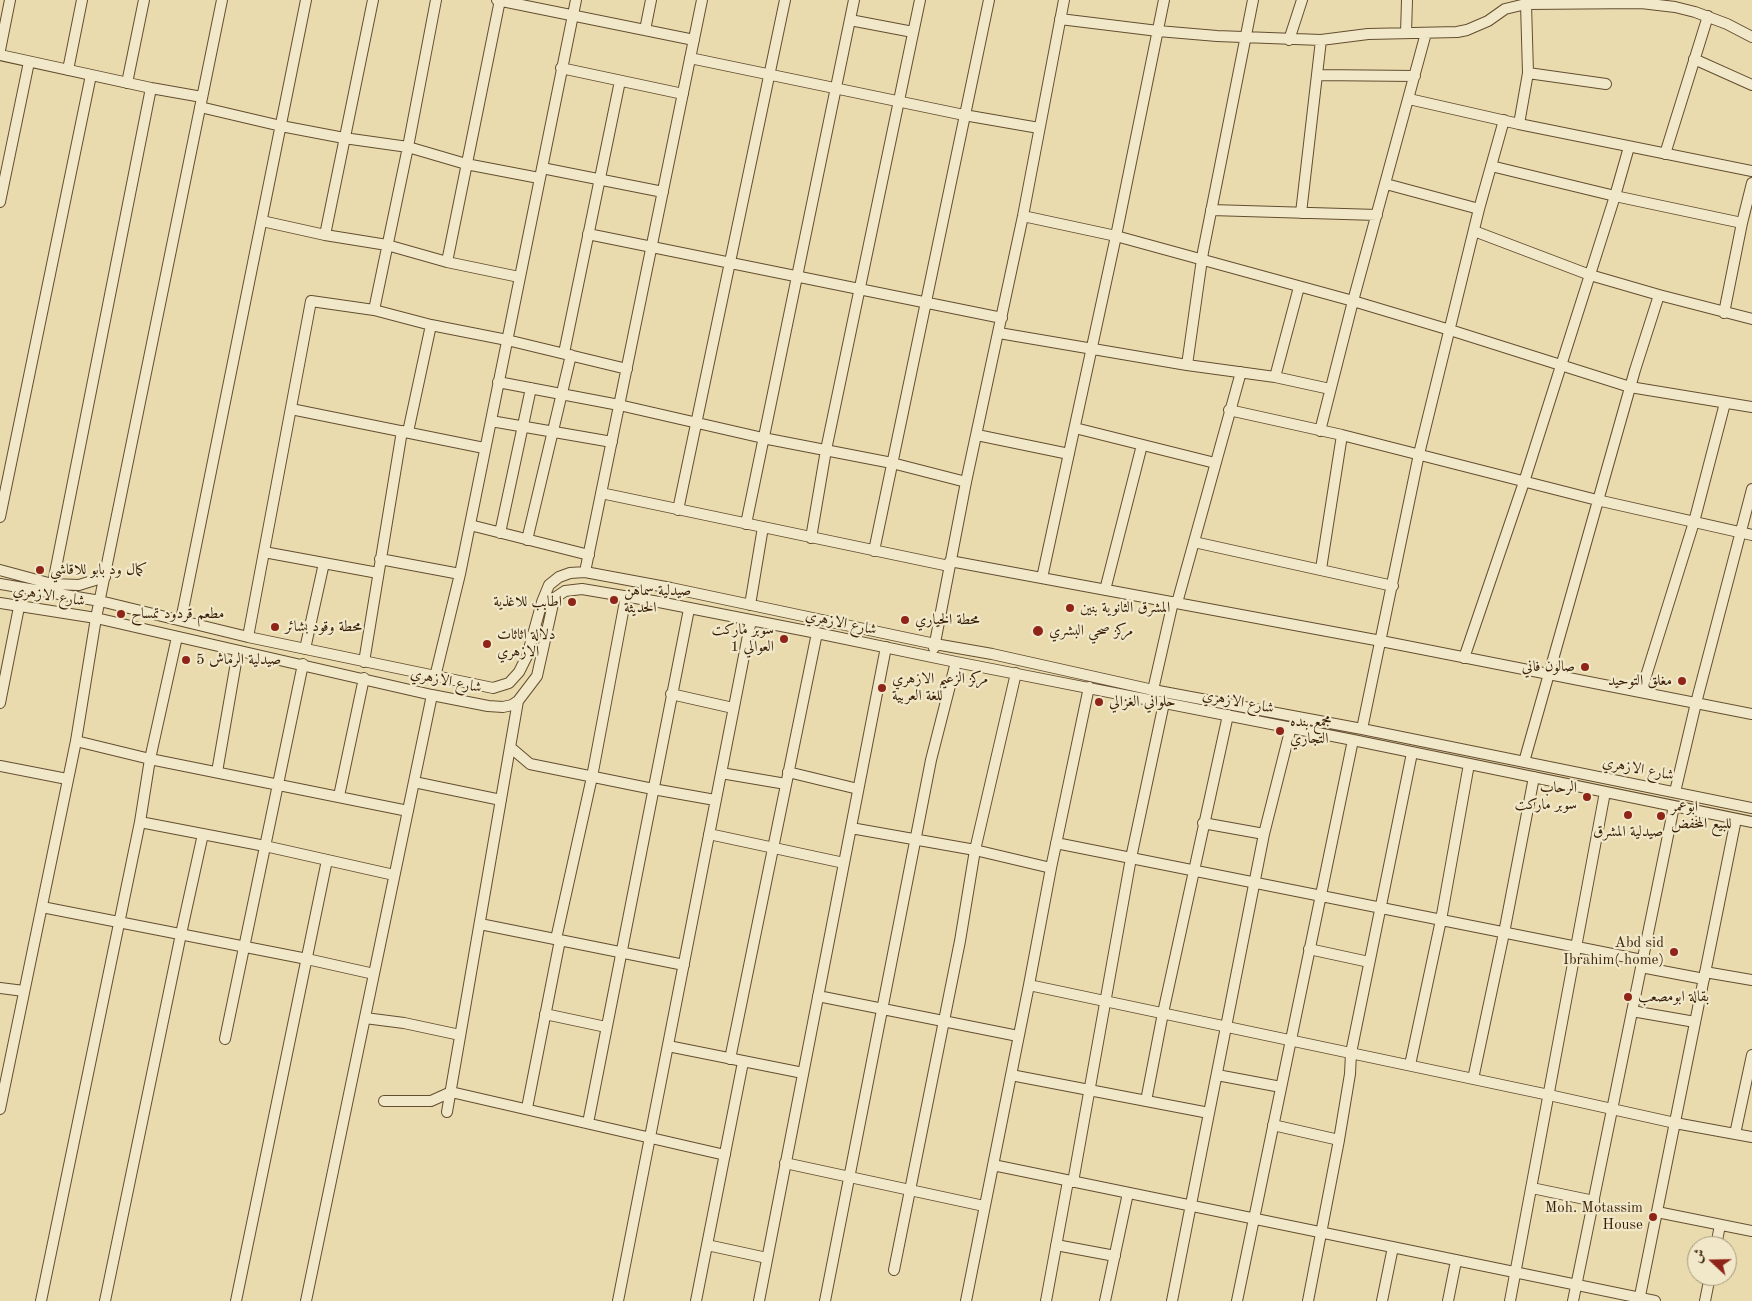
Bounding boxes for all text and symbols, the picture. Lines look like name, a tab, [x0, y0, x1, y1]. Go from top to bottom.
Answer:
place label: كمال ود بابو للاقاشي	[50, 561, 147, 579]
marker: كمال ود بابو للاقاشي	[34, 564, 46, 576]
street label: شارع الازهري	[12, 581, 86, 611]
place label: صيدلية سماهن الحديثة	[624, 582, 691, 617]
place label: اطابب للاغذية	[493, 593, 562, 611]
marker: صيدلية سماهن الحديثة	[608, 594, 620, 606]
marker: اطابب للاغذية	[566, 596, 578, 608]
place label: المشرق الثانوية بنين	[1080, 599, 1170, 617]
marker: المشرق الثانوية بنين	[1064, 602, 1076, 614]
place label: مطعم قردود تمساح	[131, 605, 224, 623]
street label: شارع الازهري	[804, 607, 878, 639]
marker: مطعم قردود تمساح	[115, 608, 127, 620]
place label: محطة الخياري	[915, 611, 979, 629]
marker: محطة الخياري	[899, 614, 911, 626]
place label: محطة وقود بشائر	[285, 618, 362, 636]
marker: محطة وقود بشائر	[269, 621, 281, 633]
place label: سوبر ماركت العوالي 1	[712, 621, 774, 656]
place label: مركز صحي البشري	[1049, 622, 1133, 640]
marker: مركز صحي البشري	[1031, 624, 1045, 638]
place label: دلالة اثاثات الازهري	[497, 626, 555, 661]
marker: سوبر ماركت العوالي 1	[778, 633, 790, 645]
marker: دلالة اثاثات الازهري	[481, 638, 493, 650]
place label: صيدلية الرماش 5	[196, 651, 281, 669]
marker: صيدلية الرماش 5	[180, 654, 192, 666]
place label: صالون فاني	[1522, 658, 1575, 676]
marker: صالون فاني	[1579, 661, 1591, 673]
street label: شارع الازهري	[409, 665, 483, 697]
place label: مركز الزعيم الازهري للغة العربية	[892, 670, 988, 705]
place label: مغلق التوحيد	[1608, 672, 1672, 690]
marker: مغلق التوحيد	[1676, 675, 1688, 687]
marker: مركز الزعيم الازهري للغة العربية	[876, 682, 888, 694]
street label: شارع الازهري	[1201, 686, 1275, 718]
place label: حلواني الغزالي	[1109, 693, 1176, 711]
marker: حلواني الغزالي	[1093, 696, 1105, 708]
place label: مجمع بنده التجاري	[1290, 713, 1331, 748]
marker: مجمع بنده التجاري	[1274, 725, 1286, 737]
street label: شارع الازهري	[1601, 753, 1675, 785]
place label: الرحاب سوبر ماركت	[1515, 779, 1577, 814]
marker: الرحاب سوبر ماركت	[1581, 791, 1593, 803]
place label: ابوعمر للبيع المخفض	[1671, 798, 1732, 833]
marker: صيدلية المشرق	[1622, 809, 1634, 821]
marker: ابوعمر للبيع المخفض	[1655, 810, 1667, 822]
place label: صيدلية المشرق	[1593, 823, 1663, 841]
place label: Abd sid Ibrahim( home)	[1563, 934, 1664, 969]
marker: Abd sid Ibrahim( home)	[1668, 946, 1680, 958]
place label: بقالة ابومصعب	[1638, 988, 1709, 1006]
marker: بقالة ابومصعب	[1622, 991, 1634, 1003]
place label: Moh. Motassim House	[1545, 1199, 1643, 1234]
marker: Moh. Motassim House	[1647, 1211, 1659, 1223]
north arrow	[1687, 1236, 1737, 1286]
text: ش	[1690, 1247, 1708, 1265]

